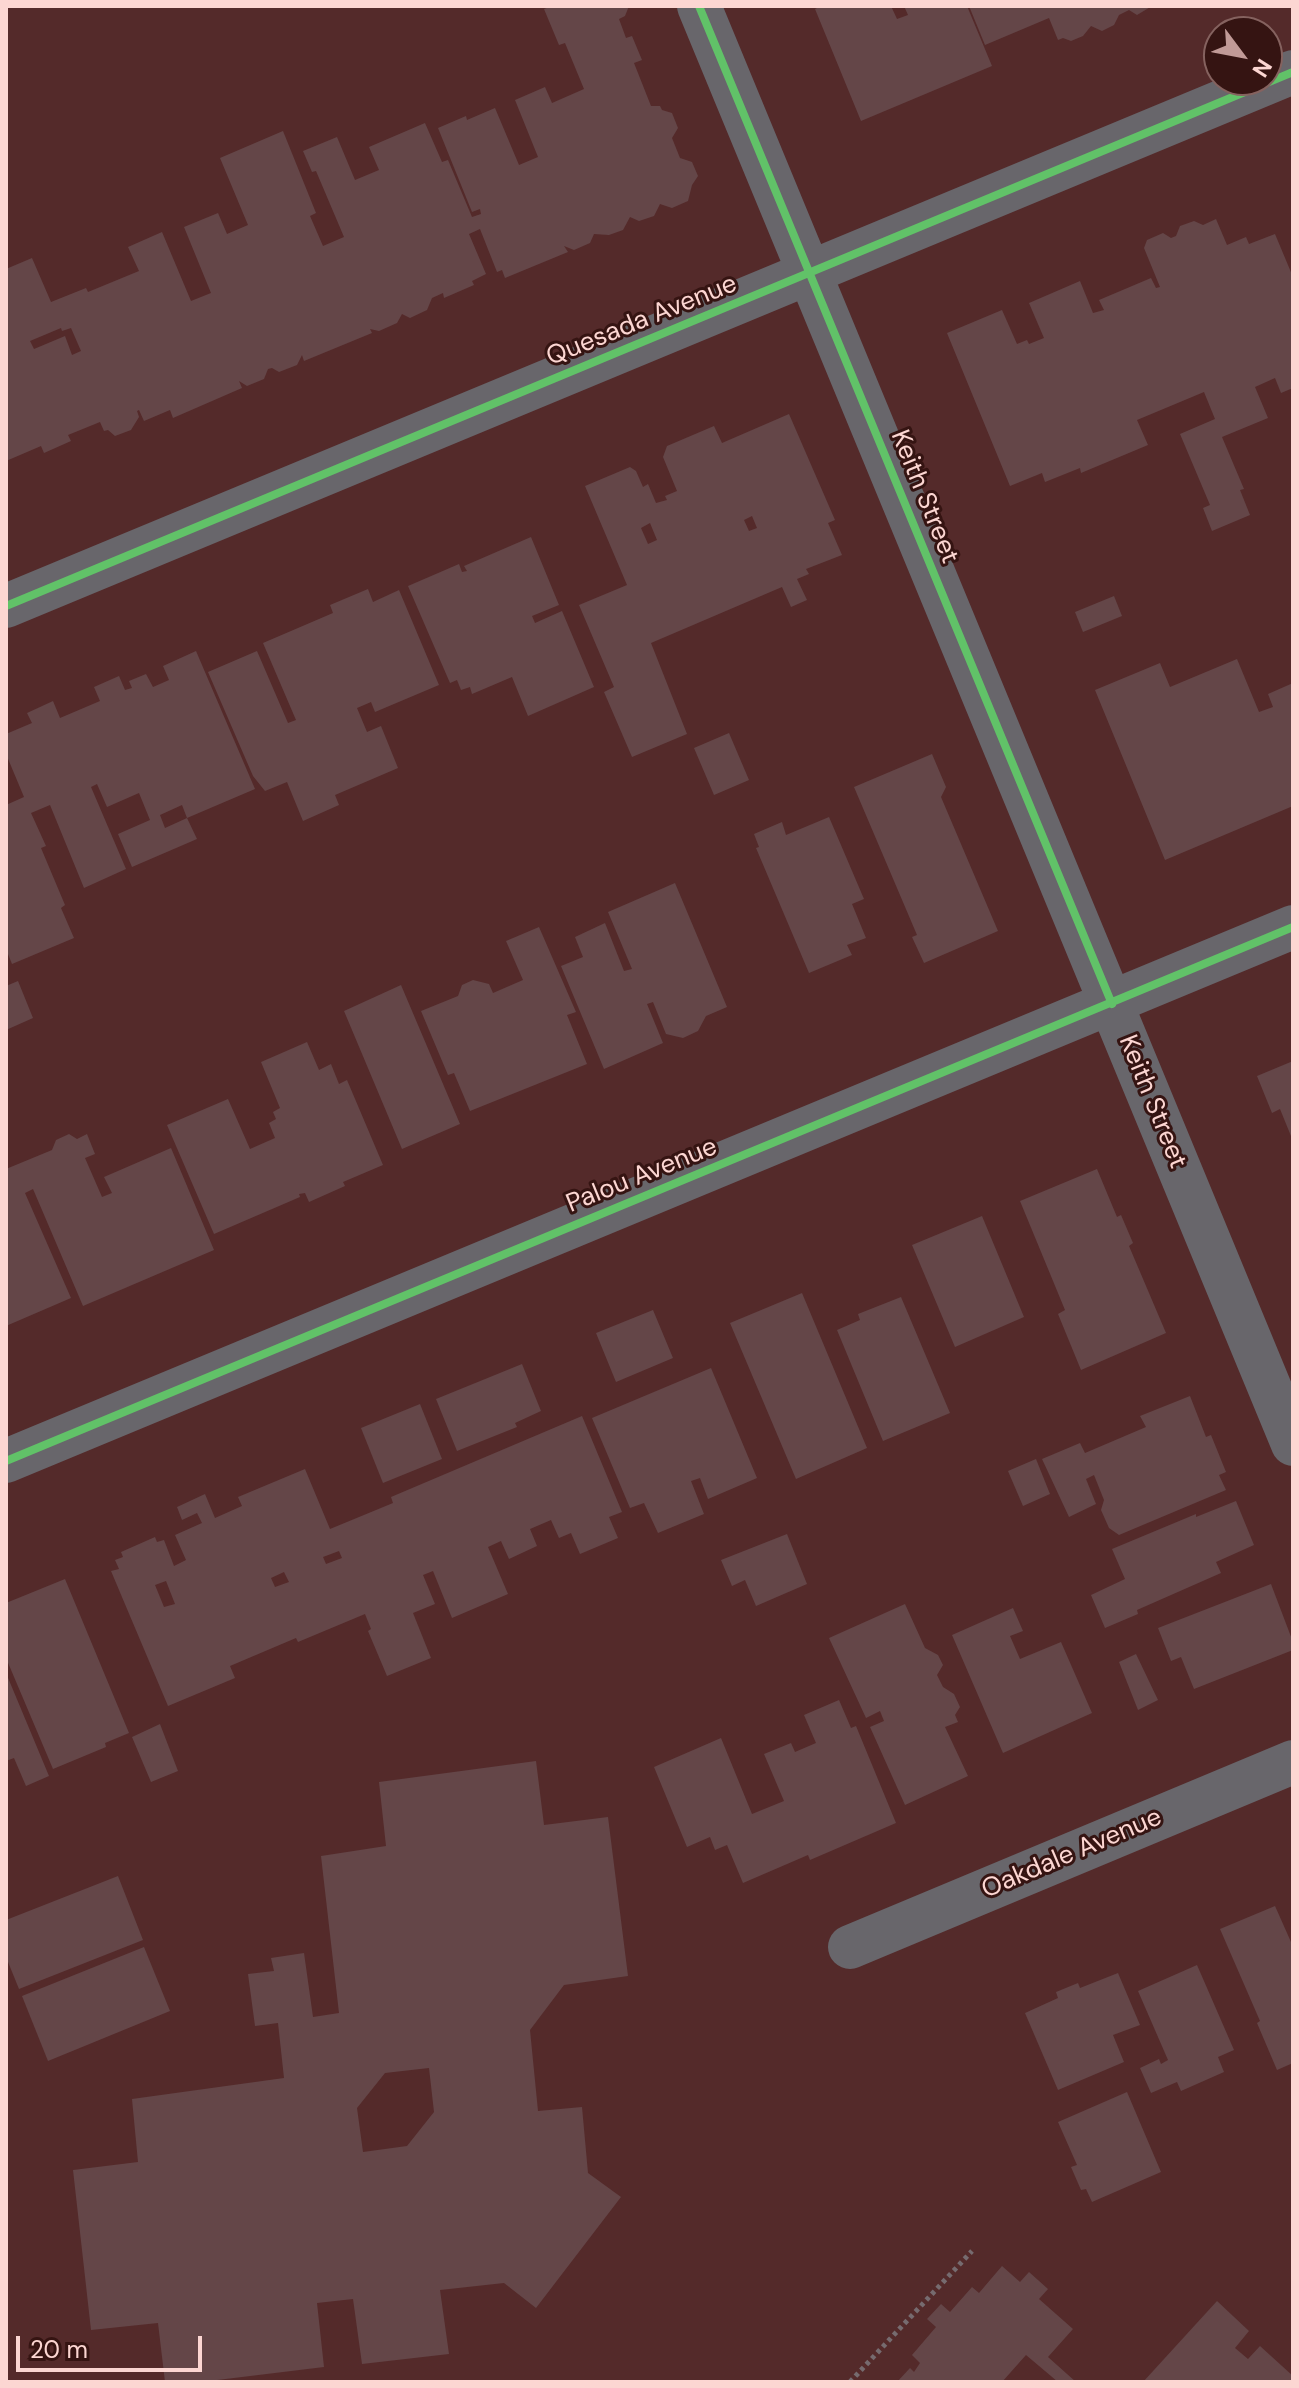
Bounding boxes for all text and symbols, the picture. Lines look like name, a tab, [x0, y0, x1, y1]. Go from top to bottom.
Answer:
north arrow	[1203, 16, 1283, 96]
text: N	[1246, 53, 1279, 82]
street label: Quesada Avenue	[542, 269, 742, 373]
street label: Keith Street	[883, 426, 965, 568]
street label: Keith Street	[1111, 1031, 1193, 1173]
street label: Palou Avenue	[562, 1132, 722, 1220]
street label: Oakdale Avenue	[977, 1802, 1167, 1906]
scale bar	[20, 2320, 206, 2370]
text: 20 m	[30, 2334, 88, 2365]

